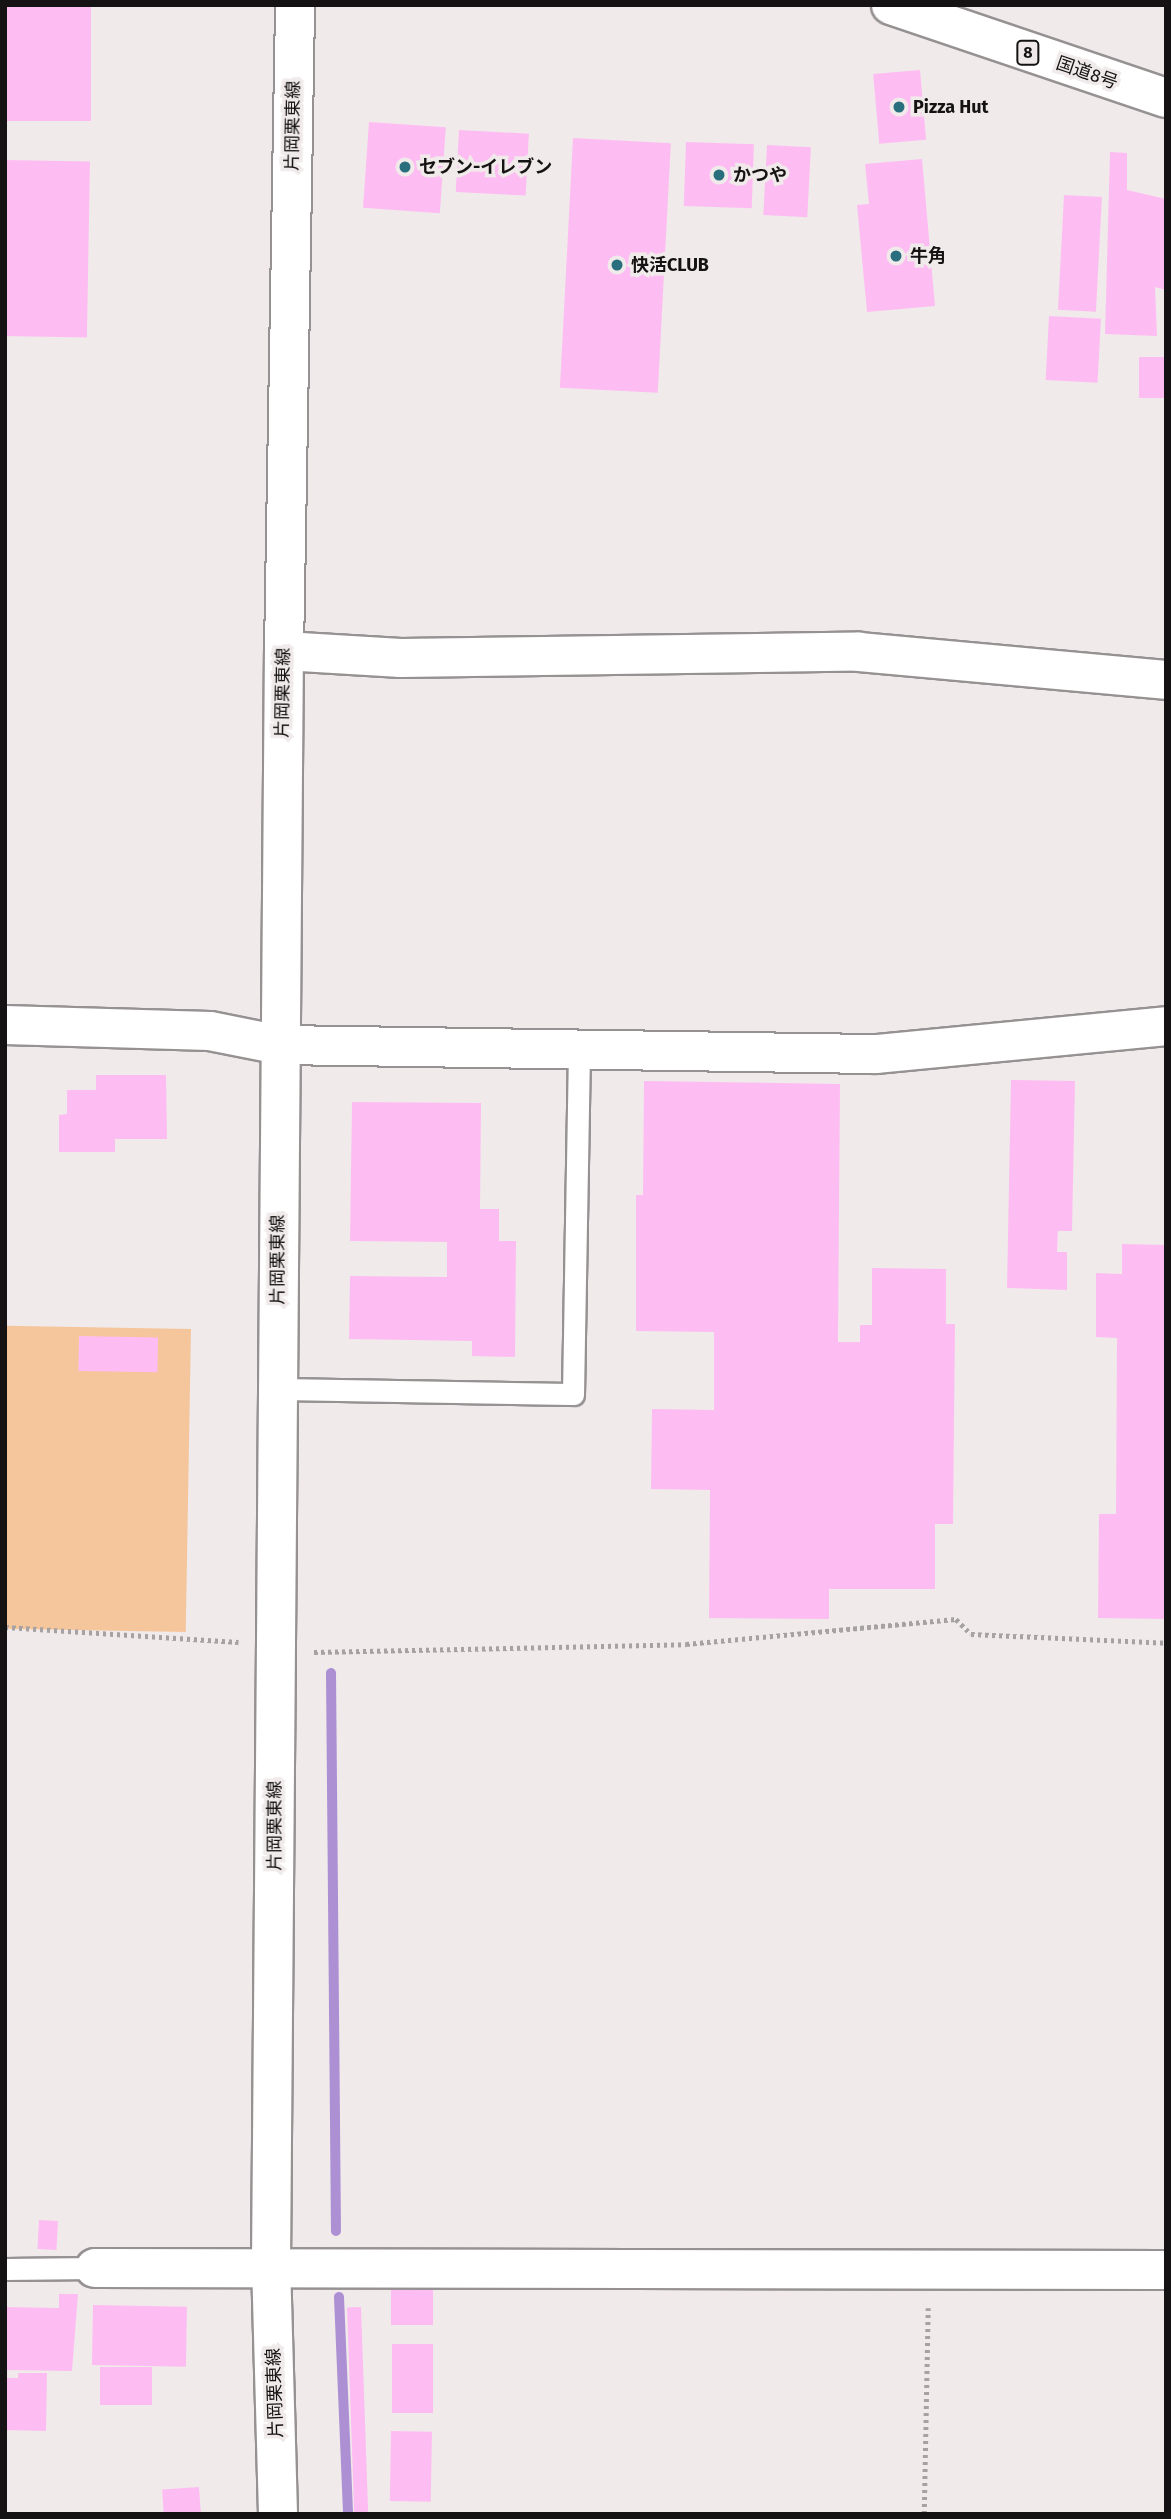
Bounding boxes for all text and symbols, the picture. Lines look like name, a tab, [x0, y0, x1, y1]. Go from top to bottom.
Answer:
road number: 8	[1016, 40, 1040, 66]
street label: 国道8号	[1053, 52, 1121, 94]
street label: 片岡栗東線	[281, 81, 305, 171]
place label: Pizza Hut	[913, 96, 988, 118]
marker: Pizza Hut	[891, 99, 907, 115]
place label: セブン-イレブン	[419, 156, 552, 178]
marker: セブン-イレブン	[397, 159, 413, 175]
place label: かつや	[733, 164, 787, 186]
marker: かつや	[711, 167, 727, 183]
place label: 牛角	[910, 245, 946, 267]
marker: 牛角	[888, 248, 904, 264]
place label: 快活CLUB	[631, 254, 709, 276]
marker: 快活CLUB	[609, 257, 625, 273]
street label: 片岡栗東線	[271, 648, 295, 738]
street label: 片岡栗東線	[267, 1215, 289, 1305]
street label: 片岡栗東線	[264, 1781, 286, 1871]
street label: 片岡栗東線	[263, 2348, 287, 2438]

